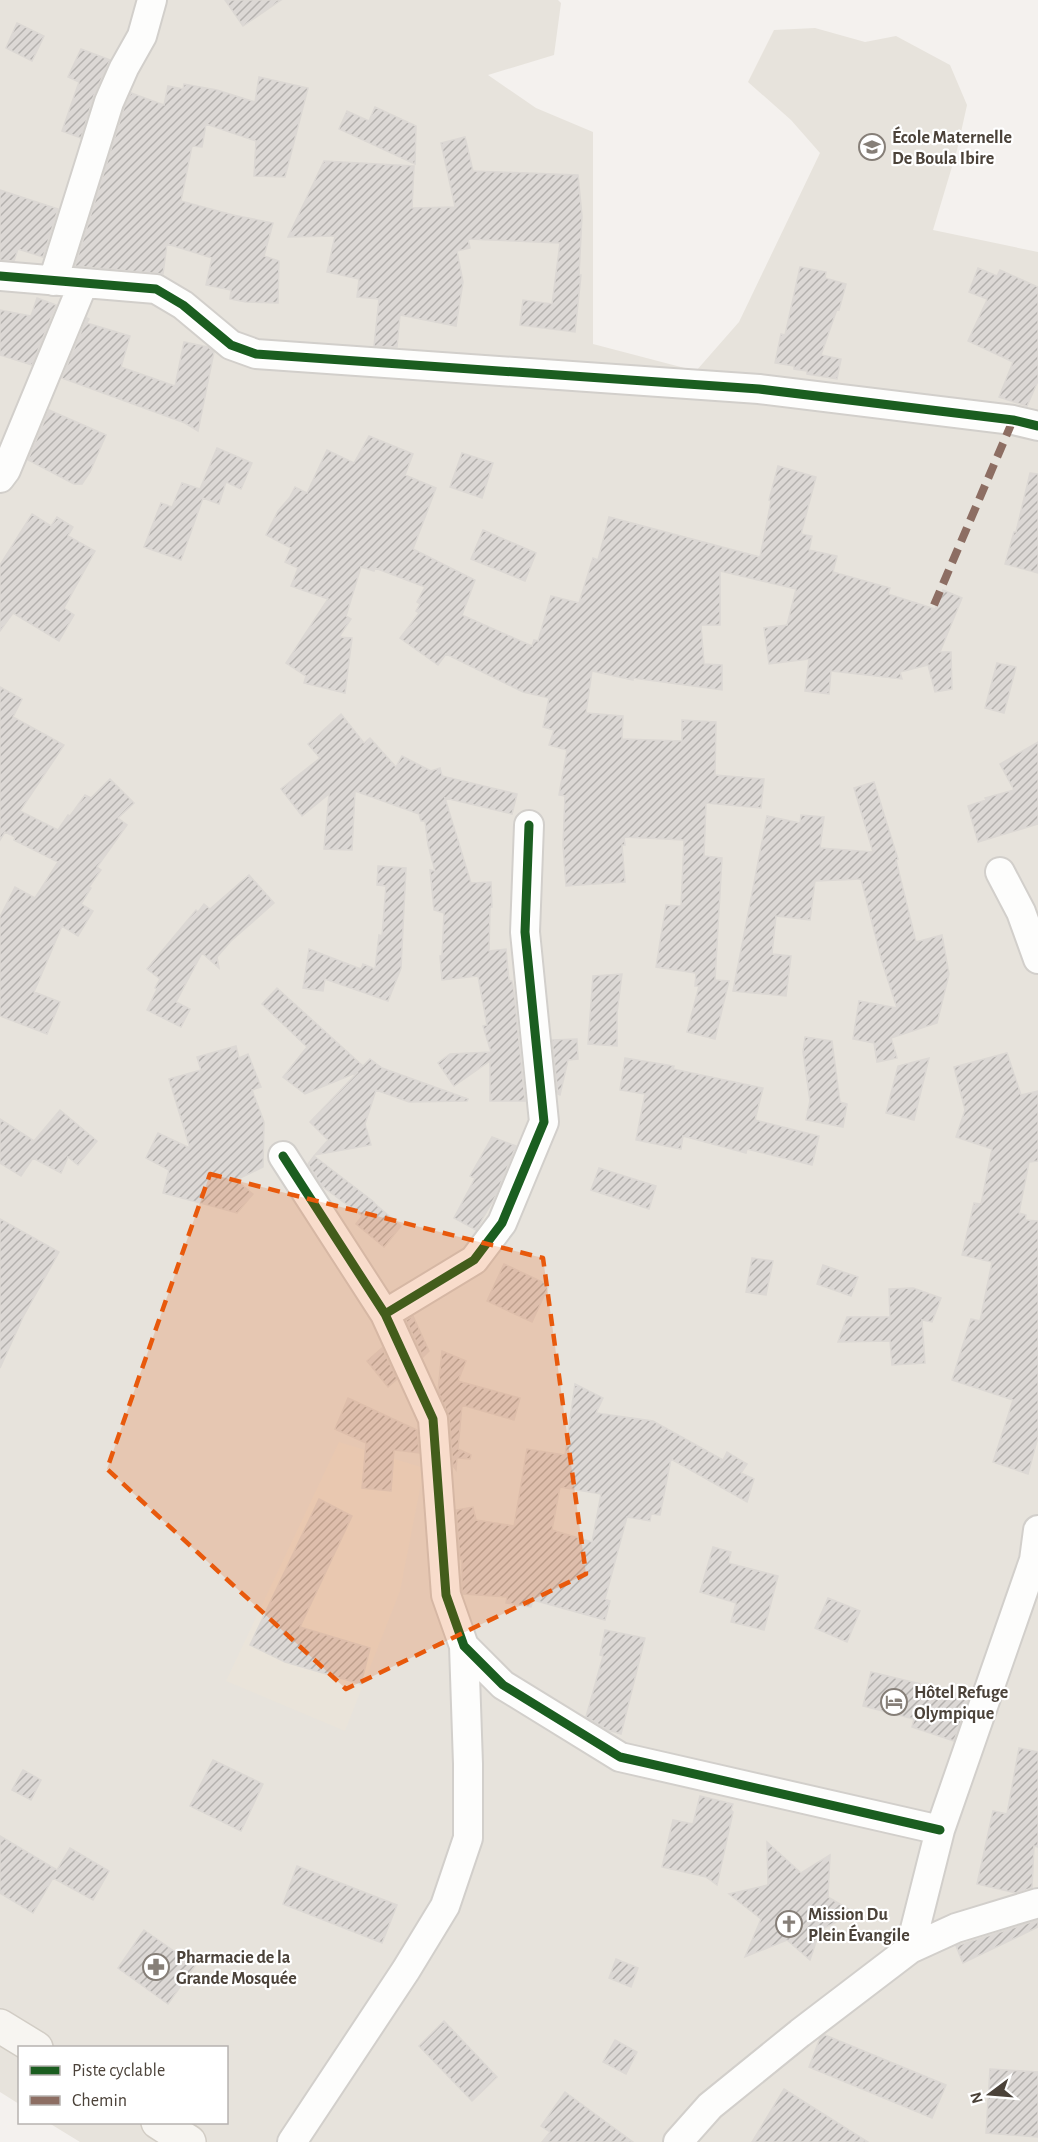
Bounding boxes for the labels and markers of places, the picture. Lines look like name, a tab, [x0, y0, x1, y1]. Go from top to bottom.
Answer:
place label: École Maternelle De Boula Ibire	[892, 126, 1012, 168]
school or university icon: École Maternelle De Boula Ibire	[857, 132, 887, 162]
place label: Hôtel Refuge Olympique	[914, 1684, 1008, 1723]
hotel icon: Hôtel Refuge Olympique	[879, 1687, 909, 1717]
place label: Mission Du Plein Évangile	[808, 1906, 910, 1945]
church icon: Mission Du Plein Évangile	[774, 1909, 804, 1939]
place label: Pharmacie de la Grande Mosquée	[176, 1949, 297, 1988]
pharmacy icon: Pharmacie de la Grande Mosquée	[141, 1952, 171, 1982]

